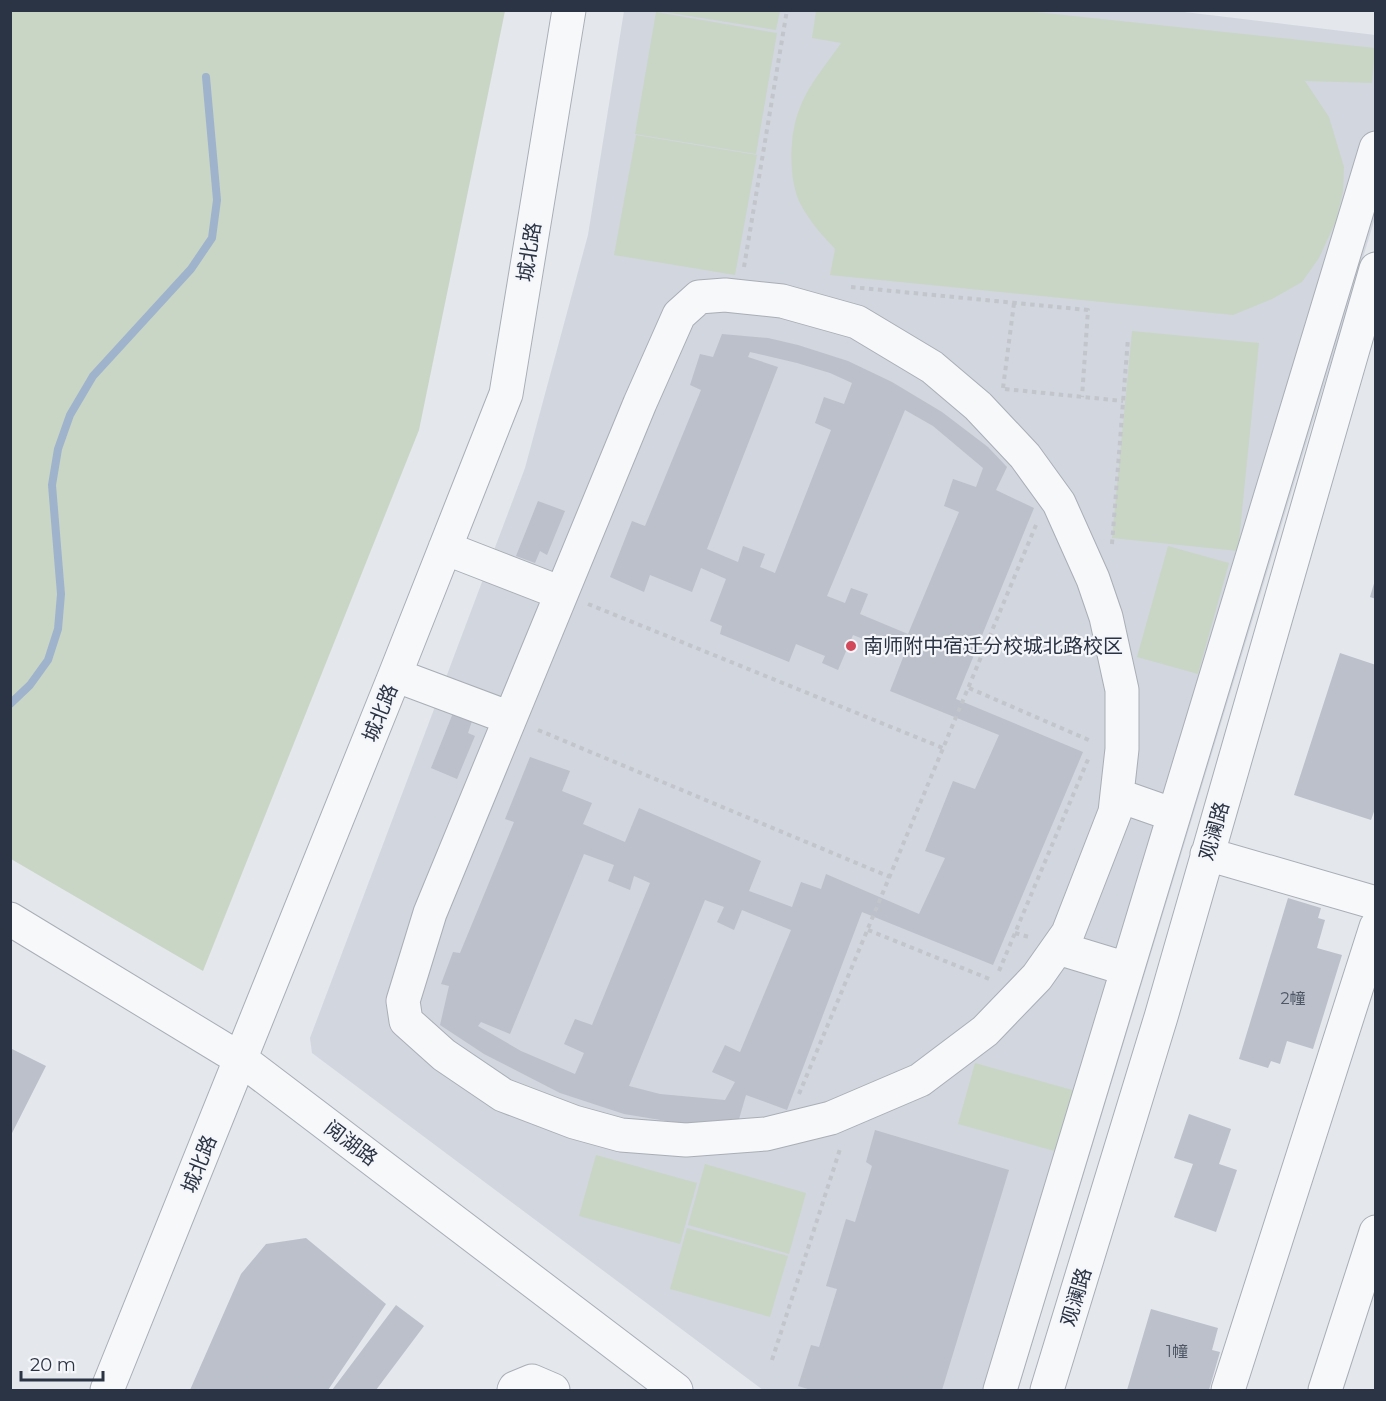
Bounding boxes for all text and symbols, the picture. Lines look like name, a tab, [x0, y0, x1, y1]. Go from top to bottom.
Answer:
street label: 城北路	[512, 220, 546, 284]
place label: 南师附中宿迁分校城北路校区	[863, 634, 1123, 658]
marker: 南师附中宿迁分校城北路校区	[844, 639, 858, 653]
street label: 城北路	[358, 681, 402, 745]
street label: 观澜路	[1194, 799, 1234, 863]
house number: 2幢	[1280, 989, 1306, 1008]
street label: 阅湖路	[320, 1115, 382, 1171]
street label: 城北路	[177, 1132, 221, 1196]
street label: 观澜路	[1056, 1265, 1096, 1329]
house number: 1幢	[1166, 1342, 1188, 1361]
scale bar	[21, 1344, 104, 1382]
text: 20 m	[30, 1354, 76, 1376]

